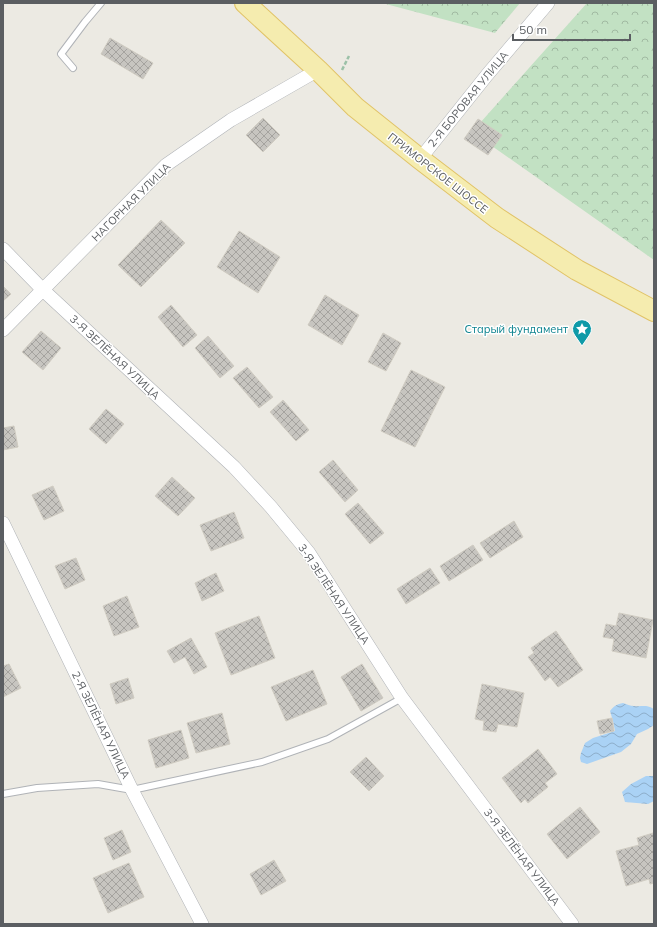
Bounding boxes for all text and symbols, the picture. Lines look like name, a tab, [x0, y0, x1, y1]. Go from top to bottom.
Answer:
scale bar	[513, 16, 630, 42]
text: 50 m	[519, 22, 547, 37]
street label: 2-Я БОРОВАЯ УЛИЦА	[425, 48, 511, 150]
street label: ПРИМОРСКОЕ ШОССЕ	[385, 130, 491, 216]
street label: НАГОРНАЯ УЛИЦА	[89, 160, 173, 244]
street label: 3-Я ЗЕЛЁНАЯ УЛИЦА	[67, 312, 163, 402]
place icon: Старый фундамент	[571, 318, 593, 346]
place label: Старый фундамент	[464, 322, 568, 336]
street label: 3-Я ЗЕЛЁНАЯ УЛИЦА	[295, 541, 373, 647]
street label: 2-Я ЗЕЛЁНАЯ УЛИЦА	[69, 669, 133, 781]
street label: 3-Я ЗЕЛЁНАЯ УЛИЦА	[481, 806, 563, 908]

